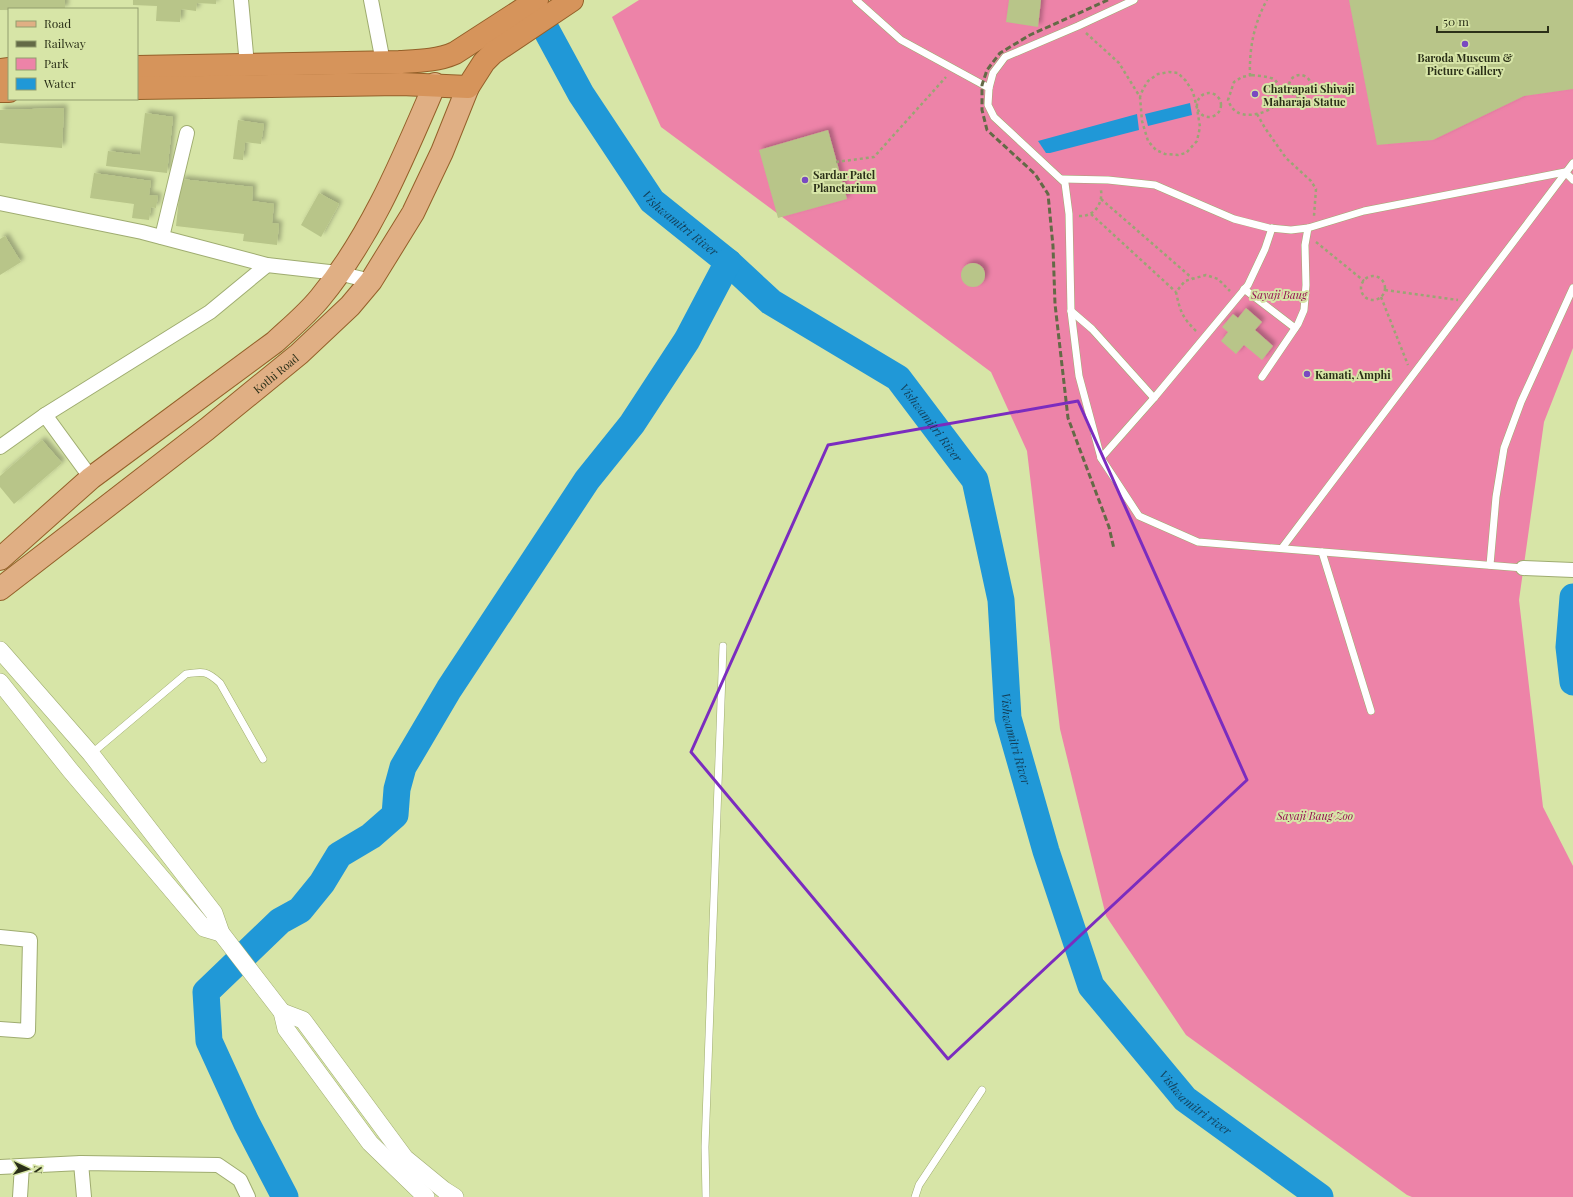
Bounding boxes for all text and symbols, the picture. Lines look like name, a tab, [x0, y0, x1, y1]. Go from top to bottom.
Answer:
legend	[8, 8, 138, 100]
scale bar	[1437, 8, 1548, 34]
text: 50 m	[1443, 13, 1469, 29]
text: Road	[44, 15, 71, 31]
text: Railway	[44, 35, 86, 51]
marker: Baroda Museum & Picture Gallery	[1460, 39, 1470, 49]
place label: Baroda Museum & Picture Gallery	[1417, 50, 1513, 78]
text: Park	[44, 55, 69, 71]
text: Water	[43, 75, 77, 91]
place label: Chatrapati Shivaji Maharaja Statue	[1263, 81, 1355, 109]
marker: Chatrapati Shivaji Maharaja Statue	[1250, 89, 1260, 99]
place label: Sardar Patel Planetarium	[813, 167, 876, 195]
marker: Sardar Patel Planetarium	[800, 175, 810, 185]
water label: Vishwamitri River	[639, 187, 722, 260]
park label: Sayaji Baug	[1250, 287, 1308, 302]
street label: Kothi Road	[250, 350, 302, 396]
place label: Kamati, Amphi	[1315, 367, 1391, 382]
marker: Kamati, Amphi	[1302, 369, 1312, 379]
water label: Vishwamitri River	[897, 380, 967, 465]
water label: Vishwamitri River	[999, 692, 1035, 787]
park label: Sayaji Baug Zoo	[1276, 808, 1353, 823]
water label: Vishwamitri river	[1156, 1066, 1236, 1139]
north arrow	[8, 1149, 48, 1189]
text: N	[31, 1165, 46, 1174]

